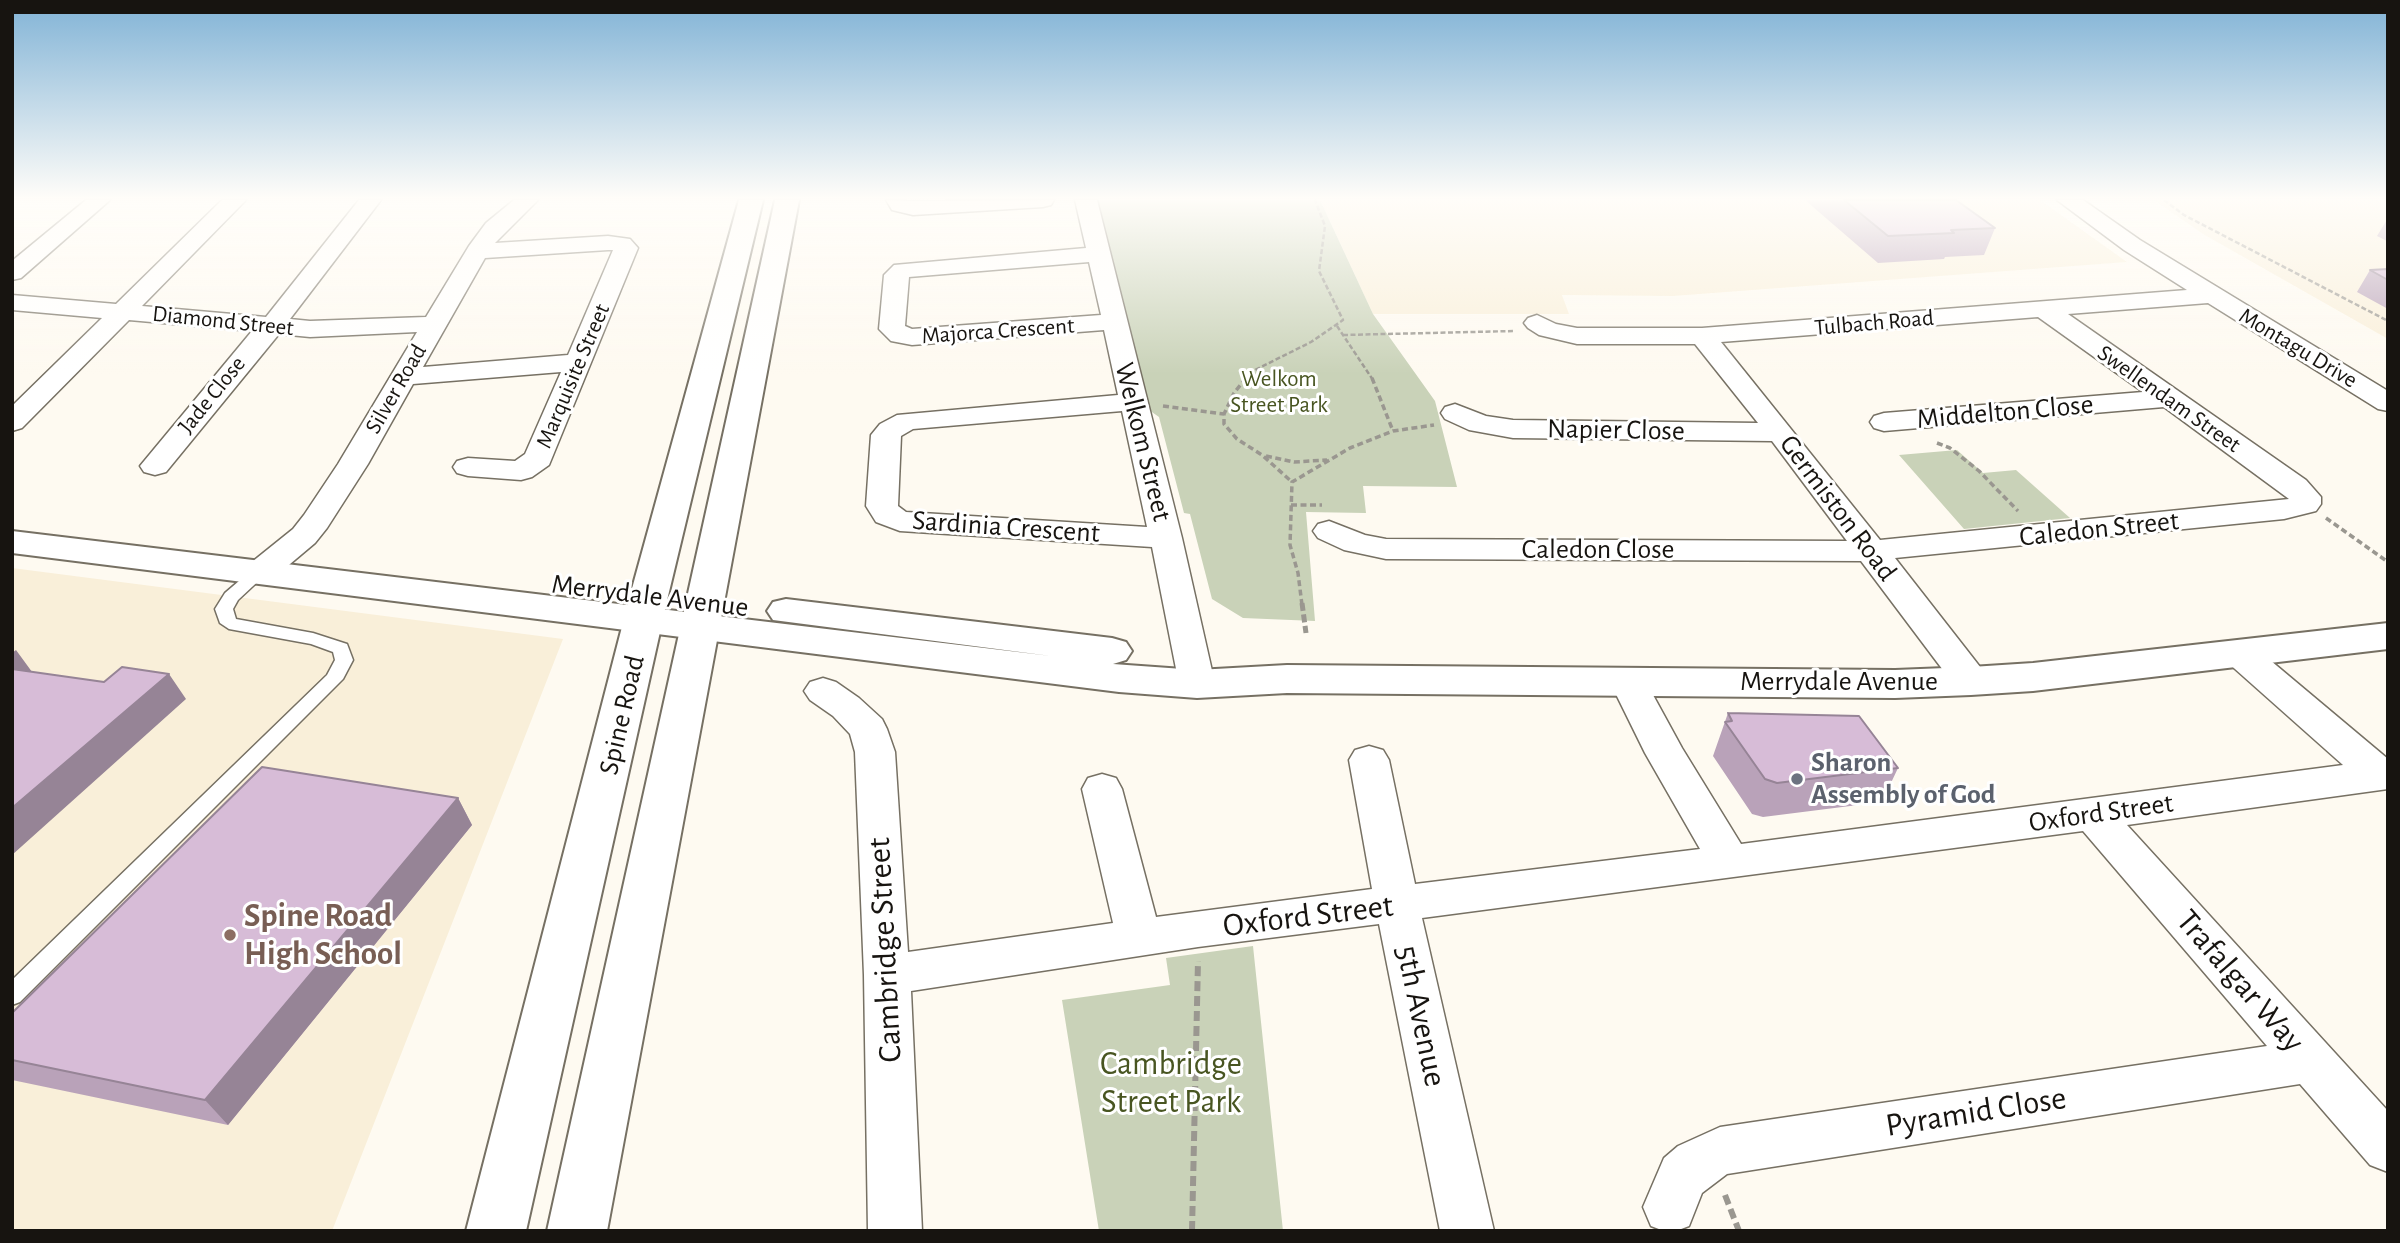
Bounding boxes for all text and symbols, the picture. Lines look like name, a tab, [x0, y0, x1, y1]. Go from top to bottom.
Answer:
street label: Diamond Street	[151, 300, 295, 342]
street label: Marquisite Street	[530, 300, 616, 452]
street label: Montagu Drive	[2234, 302, 2362, 394]
street label: Tulbach Road	[1813, 304, 1935, 342]
street label: Majorca Crescent	[921, 312, 1075, 350]
street label: Silver Road	[359, 339, 433, 439]
street label: Swellendam Street	[2092, 339, 2246, 459]
street label: Jade Close	[172, 351, 252, 439]
street label: Welkom Street	[1107, 359, 1179, 525]
park label: Welkom Street Park	[1230, 365, 1328, 419]
street label: Middelton Close	[1915, 388, 2095, 436]
street label: Napier Close	[1547, 412, 1685, 448]
street label: Germiston Road	[1772, 428, 1904, 588]
street label: Sardinia Crescent	[911, 504, 1101, 550]
street label: Caledon Street	[2018, 504, 2180, 554]
street label: Caledon Close	[1522, 533, 1674, 567]
street label: Merrydale Avenue	[550, 567, 750, 625]
street label: Spine Road	[592, 652, 652, 778]
street label: Merrydale Avenue	[1740, 665, 1938, 699]
place label: Sharon Assembly of God	[1811, 746, 1995, 812]
marker: Sharon Assembly of God	[1789, 771, 1805, 787]
street label: Oxford Street	[2027, 786, 2175, 840]
street label: Cambridge Street	[859, 836, 911, 1064]
street label: Oxford Street	[1221, 886, 1395, 946]
place label: Spine Road High School	[244, 896, 402, 974]
street label: Trafalgar Way	[2167, 902, 2313, 1060]
marker: Spine Road High School	[222, 927, 238, 943]
street label: 5th Avenue	[1387, 942, 1455, 1090]
park label: Cambridge Street Park	[1100, 1044, 1242, 1122]
street label: Pyramid Close	[1883, 1078, 2069, 1146]

